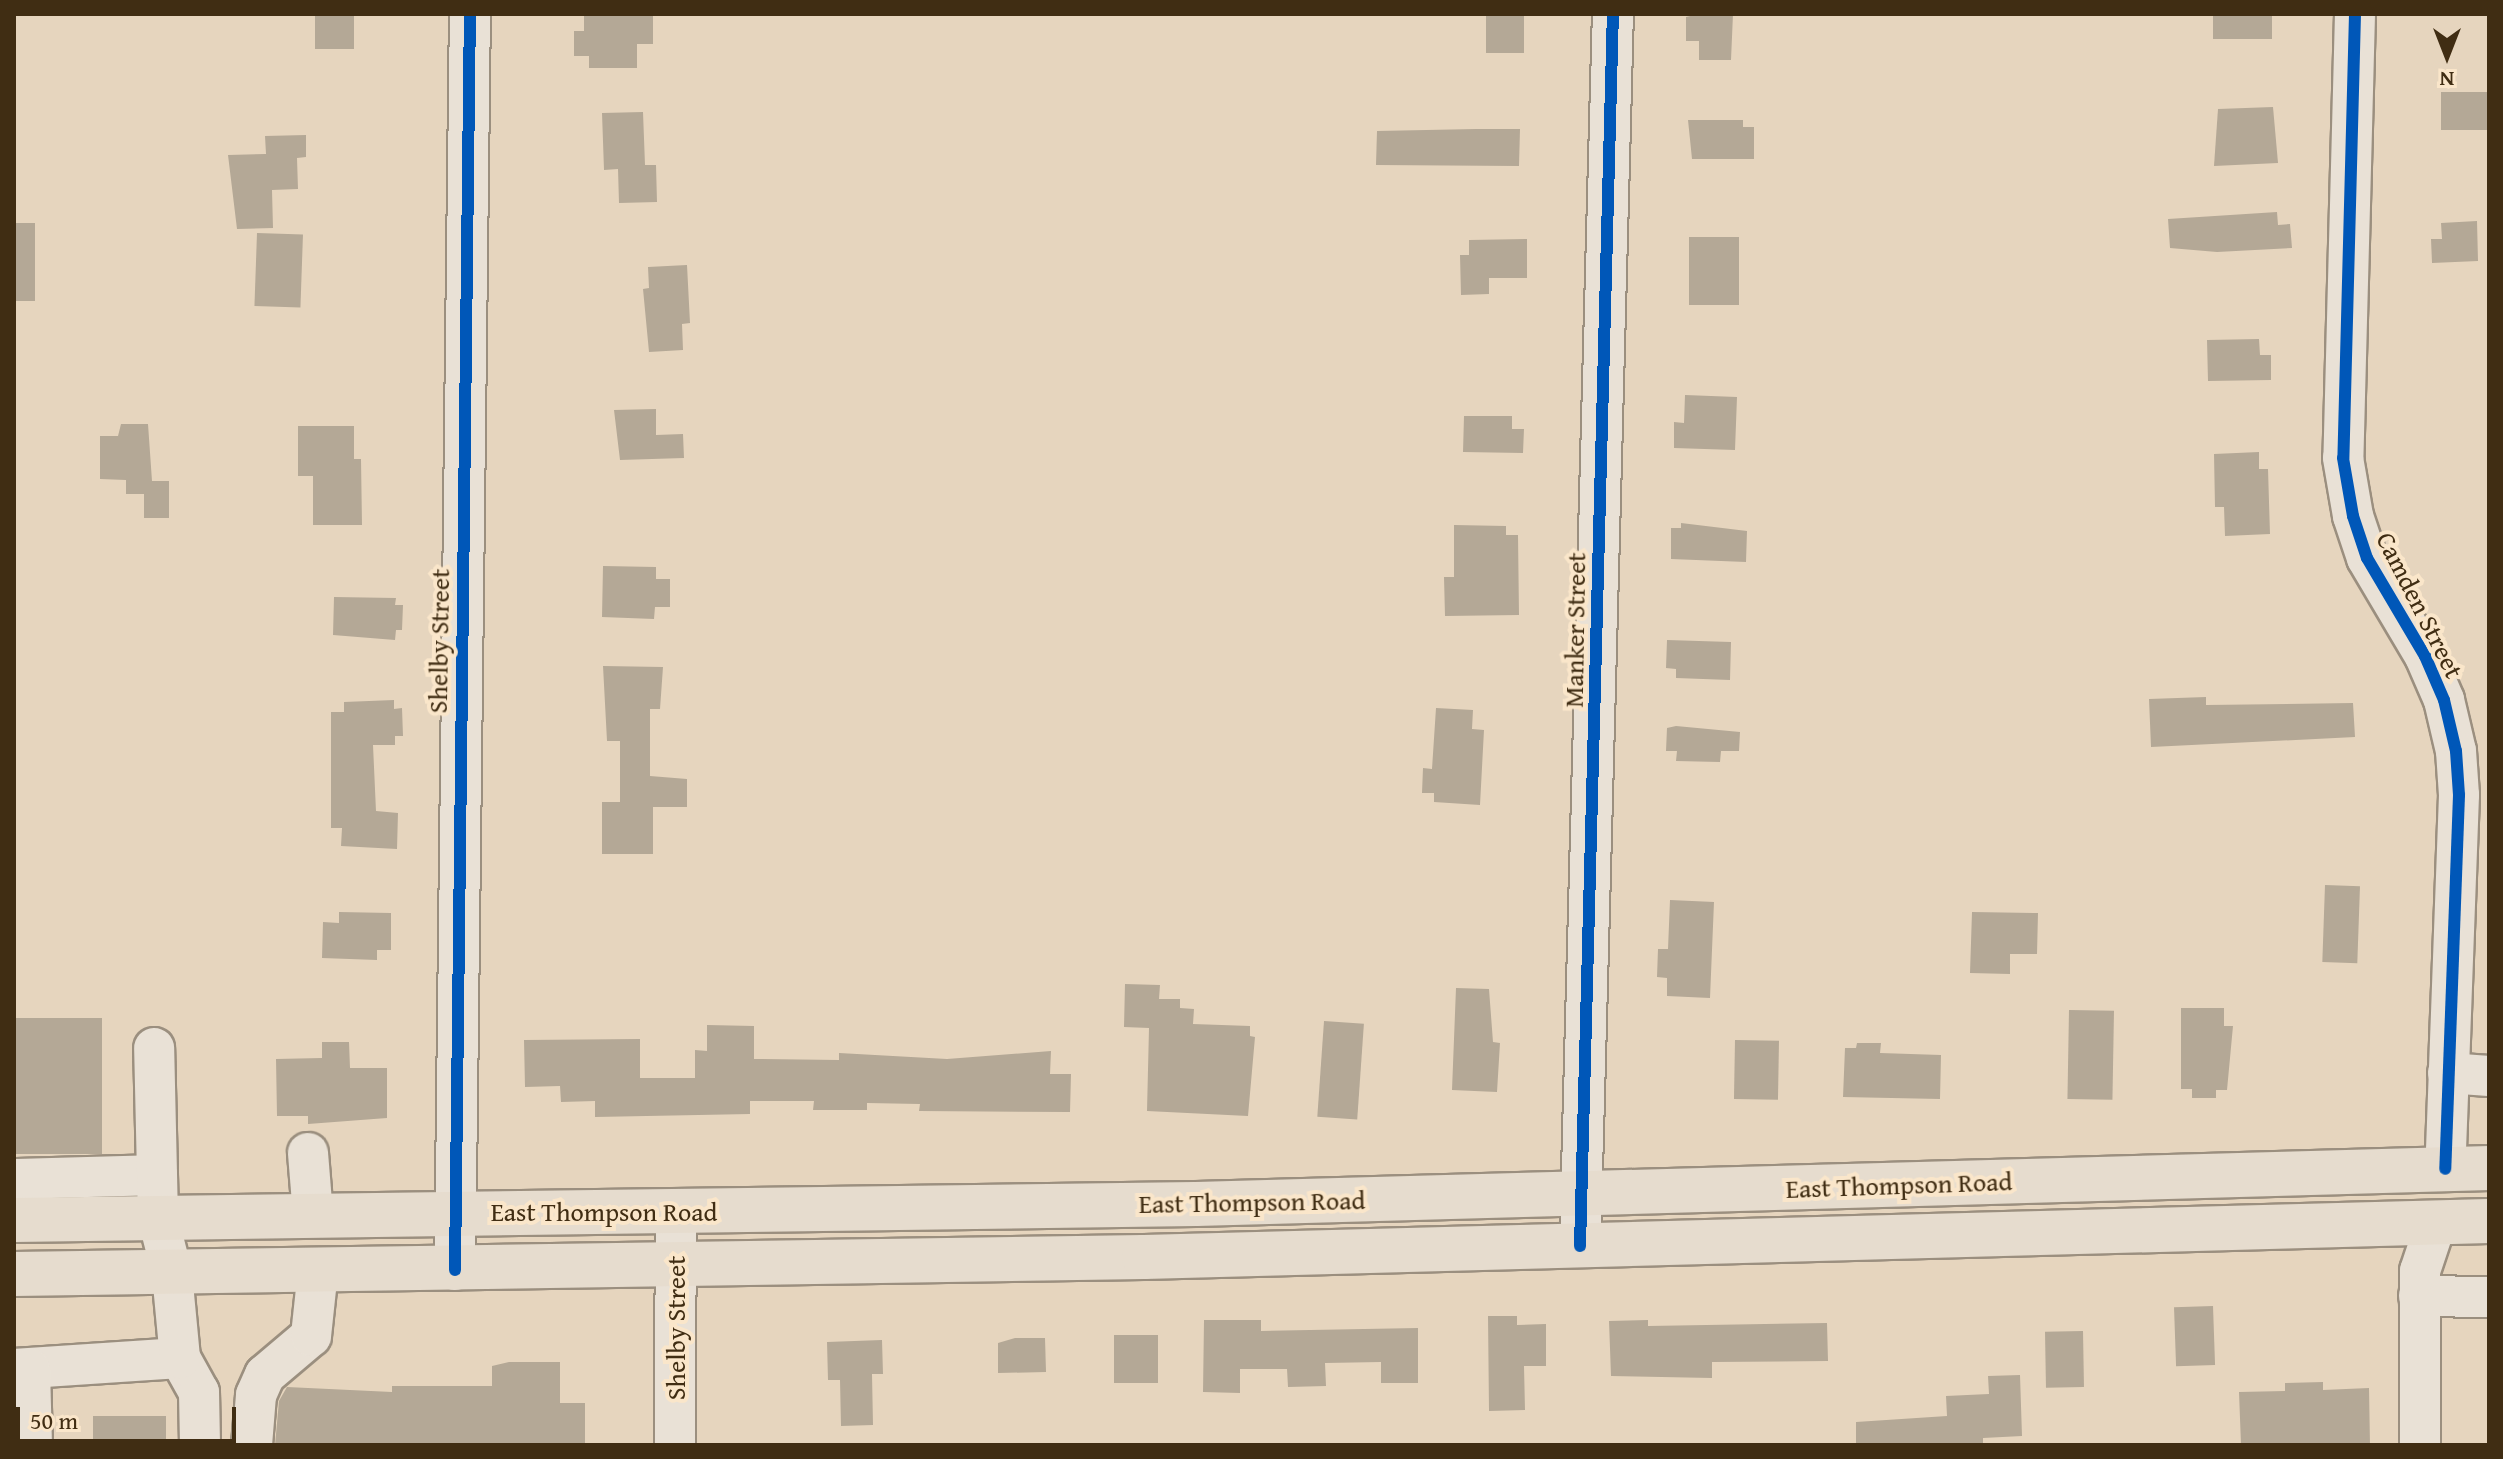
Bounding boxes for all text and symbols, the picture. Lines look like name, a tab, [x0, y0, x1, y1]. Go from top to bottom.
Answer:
north arrow	[2407, 16, 2487, 96]
text: N	[2440, 64, 2454, 96]
street label: Camden Street	[2370, 527, 2470, 683]
street label: Manker Street	[1558, 552, 1592, 708]
street label: Shelby Street	[422, 568, 456, 714]
street label: East Thompson Road	[1785, 1165, 2013, 1205]
street label: East Thompson Road	[1138, 1184, 1366, 1220]
street label: East Thompson Road	[491, 1196, 717, 1228]
street label: Shelby Street	[660, 1256, 692, 1400]
scale bar	[20, 1391, 240, 1441]
text: 50 m	[30, 1403, 78, 1438]

